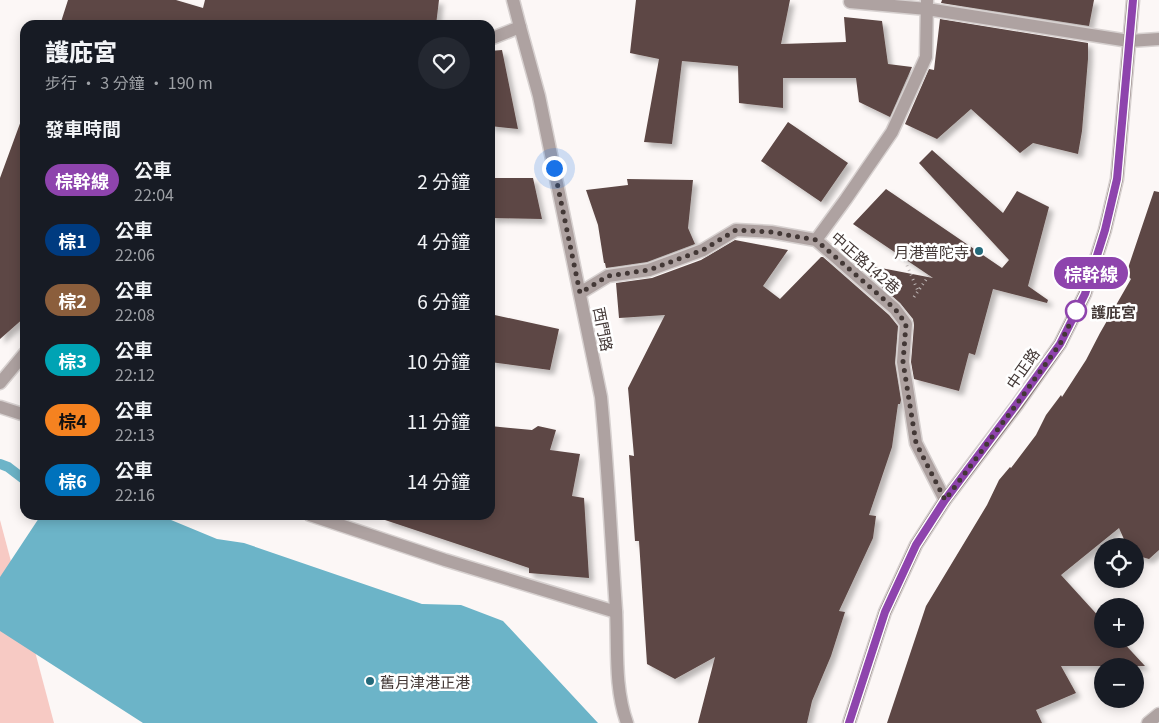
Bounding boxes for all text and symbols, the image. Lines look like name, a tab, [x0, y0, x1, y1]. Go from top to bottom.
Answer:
text: 護庇宮	[45, 33, 117, 68]
button: heart	[418, 37, 470, 89]
text: 步行 · 3 分鐘 · 190 m	[45, 70, 213, 94]
text: 發車時間	[45, 114, 121, 141]
text: 公車	[134, 155, 172, 182]
your location	[542, 156, 567, 181]
text: 棕幹線	[55, 167, 109, 193]
text: 2 分鐘	[417, 167, 470, 194]
text: 22:04	[134, 182, 174, 206]
text: 公車	[115, 215, 153, 242]
street label: 中正路142巷	[827, 226, 905, 298]
text: 棕1	[58, 227, 87, 253]
text: 4 分鐘	[417, 227, 470, 254]
place label: 月港普陀寺	[894, 241, 969, 262]
text: 22:06	[115, 242, 155, 266]
marker: 月港普陀寺	[973, 245, 985, 257]
line badge: 棕幹線	[1062, 257, 1120, 289]
text: 棕幹線	[1064, 260, 1118, 286]
text: 公車	[115, 275, 153, 302]
text: 棕2	[58, 287, 87, 313]
text: 6 分鐘	[417, 287, 470, 314]
marker: 護庇宮	[1065, 300, 1087, 322]
place label: 護庇宮	[1091, 301, 1136, 322]
text: 22:08	[115, 302, 155, 326]
street label: 西門路	[589, 305, 619, 353]
text: 公車	[115, 335, 153, 362]
street label: 中正路	[1000, 344, 1044, 392]
text: 棕3	[58, 347, 87, 373]
text: 10 分鐘	[407, 347, 470, 374]
text: 22:12	[115, 362, 155, 386]
text: 公車	[115, 395, 153, 422]
text: 棕4	[58, 407, 87, 433]
text: 11 分鐘	[407, 407, 470, 434]
text: 22:13	[115, 422, 155, 446]
text: 公車	[115, 455, 153, 482]
text: 棕6	[58, 467, 87, 493]
text: 14 分鐘	[407, 467, 470, 494]
text: 22:16	[115, 482, 155, 506]
map controls	[1094, 538, 1144, 708]
button: locate	[1094, 538, 1144, 588]
button: +	[1094, 598, 1144, 648]
button: −	[1094, 658, 1144, 708]
place label: 舊月津港正港	[380, 671, 470, 692]
marker: 舊月津港正港	[364, 675, 376, 687]

